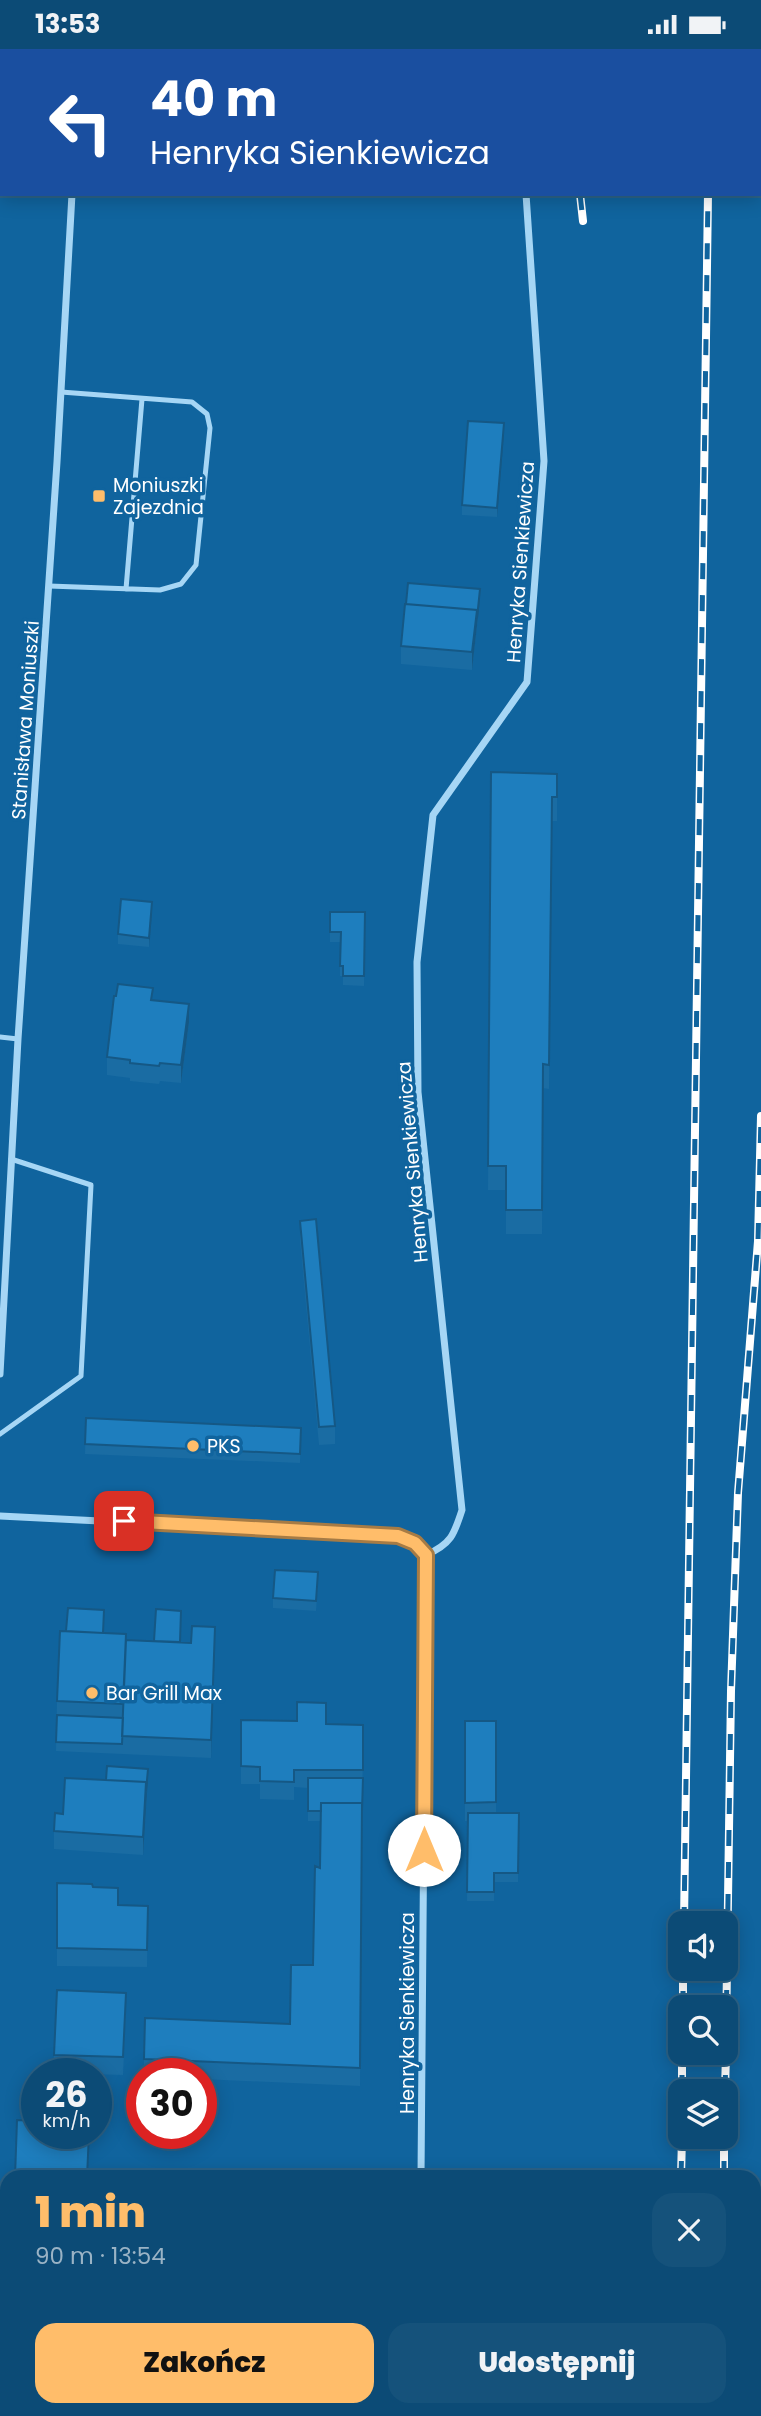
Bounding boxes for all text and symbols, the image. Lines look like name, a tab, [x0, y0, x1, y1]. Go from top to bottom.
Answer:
text: 13:53	[35, 6, 101, 42]
text: 40 m	[150, 65, 277, 133]
icon: left	[35, 77, 126, 168]
text: Henryka Sienkiewicza	[150, 130, 490, 175]
street label: Henryka Sienkiewicza	[500, 460, 541, 664]
place label: Moniuszki Zajezdnia	[113, 472, 204, 521]
marker: Moniuszki Zajezdnia	[91, 488, 107, 504]
street label: Stanisława Moniuszki	[5, 620, 46, 820]
street label: Henryka Sienkiewicza	[390, 1060, 435, 1264]
place label: PKS	[207, 1433, 241, 1460]
marker: PKS	[185, 1438, 201, 1454]
pin	[94, 1491, 154, 1551]
icon: arrive	[105, 1502, 143, 1540]
place label: Bar Grill Max	[106, 1680, 222, 1707]
marker: Bar Grill Max	[84, 1685, 100, 1701]
position arrow	[387, 1813, 461, 1887]
map controls	[668, 1911, 738, 2149]
button: sound	[668, 1911, 738, 1981]
street label: Henryka Sienkiewicza	[394, 1912, 421, 2114]
button: search	[668, 1995, 738, 2065]
speed limit sign: 30	[126, 2058, 217, 2149]
text: 26	[45, 2070, 88, 2119]
button: layers	[668, 2079, 738, 2149]
text: km/h	[43, 2108, 90, 2133]
text: 1 min	[35, 2183, 146, 2242]
button: close	[652, 2193, 726, 2267]
text: 90 m · 13:54	[35, 2240, 166, 2272]
button: Zakończ	[35, 2323, 374, 2403]
button: Udostępnij	[388, 2323, 726, 2403]

